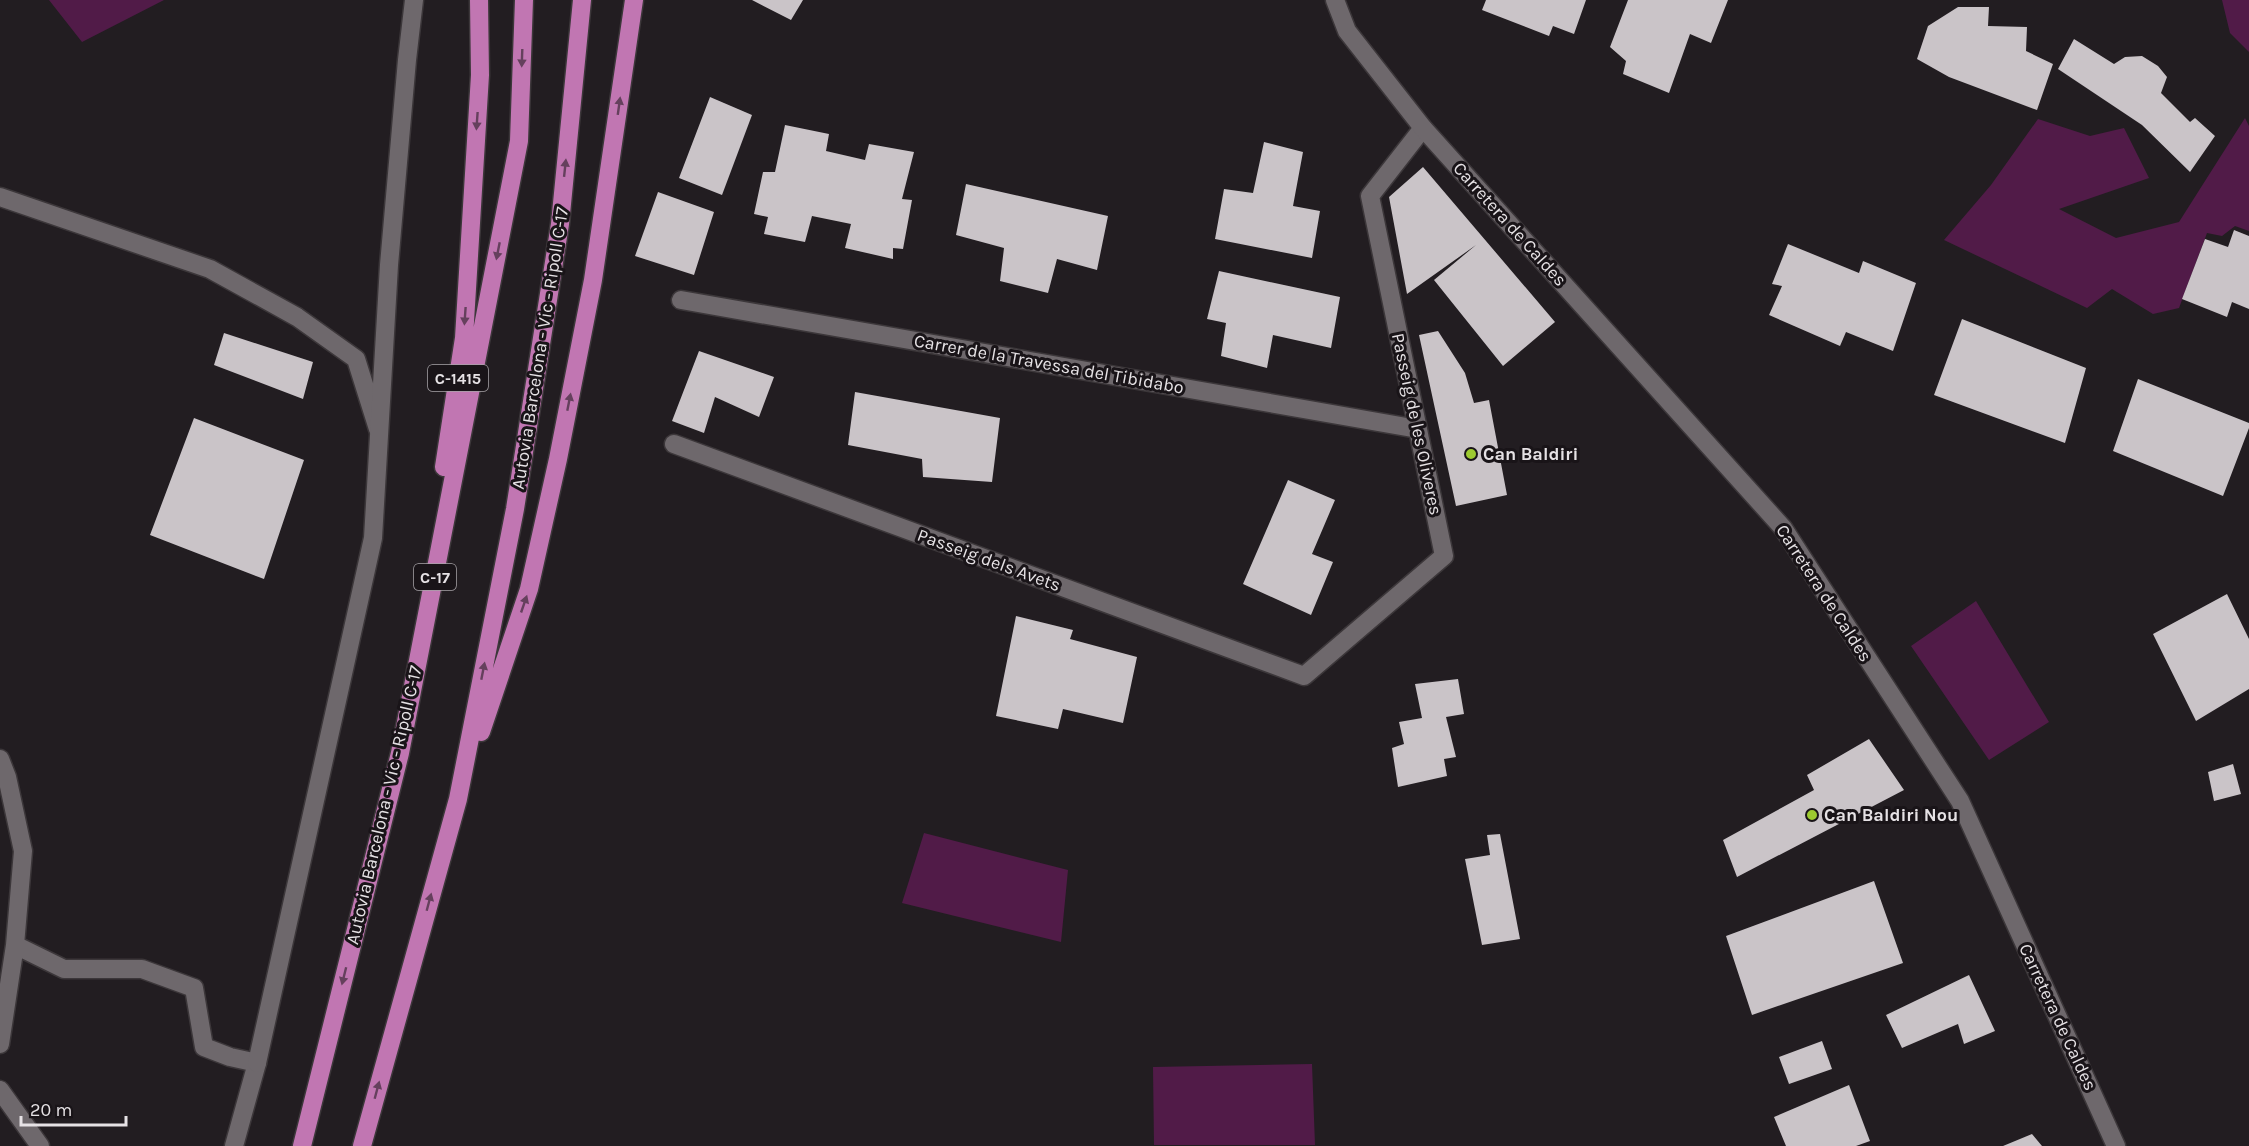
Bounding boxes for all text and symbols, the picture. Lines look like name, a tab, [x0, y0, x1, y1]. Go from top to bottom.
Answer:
one-way arrow	[518, 49, 527, 68]
one-way arrow	[614, 96, 623, 115]
one-way arrow	[473, 112, 482, 131]
street label: Carretera de Caldes	[1448, 157, 1572, 291]
one-way arrow	[560, 158, 570, 177]
street label: Autovia Barcelona - Vic - Ripoll C-17	[507, 205, 573, 491]
one-way arrow	[493, 242, 502, 261]
one-way arrow	[460, 307, 470, 326]
street label: Carrer de la Travessa del Tibidabo	[912, 329, 1186, 399]
street label: Passeig de les Oliveres	[1387, 331, 1447, 517]
road number: C-1415	[428, 365, 488, 391]
one-way arrow	[565, 392, 574, 411]
place label: Can Baldiri	[1483, 443, 1578, 465]
marker: Can Baldiri	[1464, 447, 1478, 461]
street label: Carretera de Caldes	[1771, 520, 1877, 666]
street label: Passeig dels Avets	[914, 524, 1064, 596]
road number: C-17	[414, 564, 456, 590]
one-way arrow	[520, 595, 530, 613]
one-way arrow	[479, 661, 488, 680]
street label: Autovia Barcelona - Vic - Ripoll C-17	[341, 663, 427, 947]
place label: Can Baldiri Nou	[1824, 804, 1958, 826]
marker: Can Baldiri Nou	[1805, 808, 1819, 822]
one-way arrow	[425, 893, 435, 911]
street label: Carretera de Caldes	[2014, 940, 2102, 1094]
one-way arrow	[339, 967, 349, 985]
one-way arrow	[373, 1081, 383, 1099]
scale bar	[21, 1089, 126, 1127]
text: 20 m	[30, 1099, 72, 1121]

